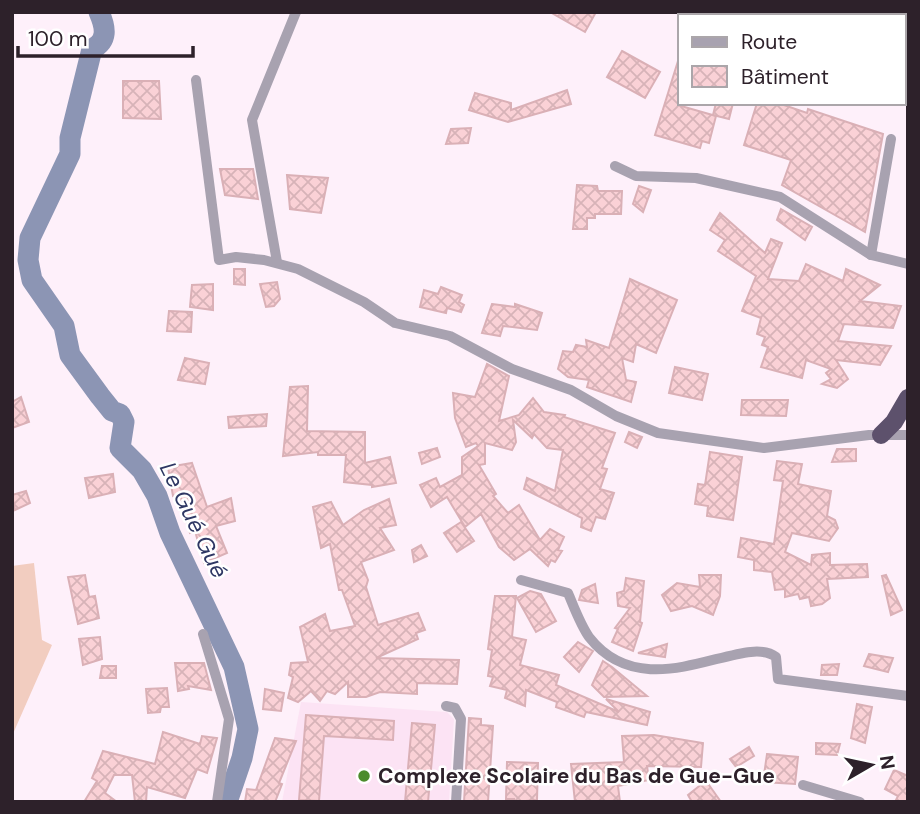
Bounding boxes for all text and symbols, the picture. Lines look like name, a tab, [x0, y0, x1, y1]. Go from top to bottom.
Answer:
scale bar	[18, 14, 192, 58]
legend	[678, 14, 906, 105]
text: 100 m	[28, 25, 88, 53]
text: Route	[741, 28, 797, 56]
text: Bâtiment	[741, 63, 829, 91]
water label: Le Gué Gué	[153, 457, 235, 583]
north arrow	[836, 730, 906, 800]
text: N	[874, 754, 901, 771]
place label: Complexe Scolaire du Bas de Gue-Gue	[378, 762, 775, 790]
marker: Complexe Scolaire du Bas de Gue-Gue	[356, 768, 372, 784]

